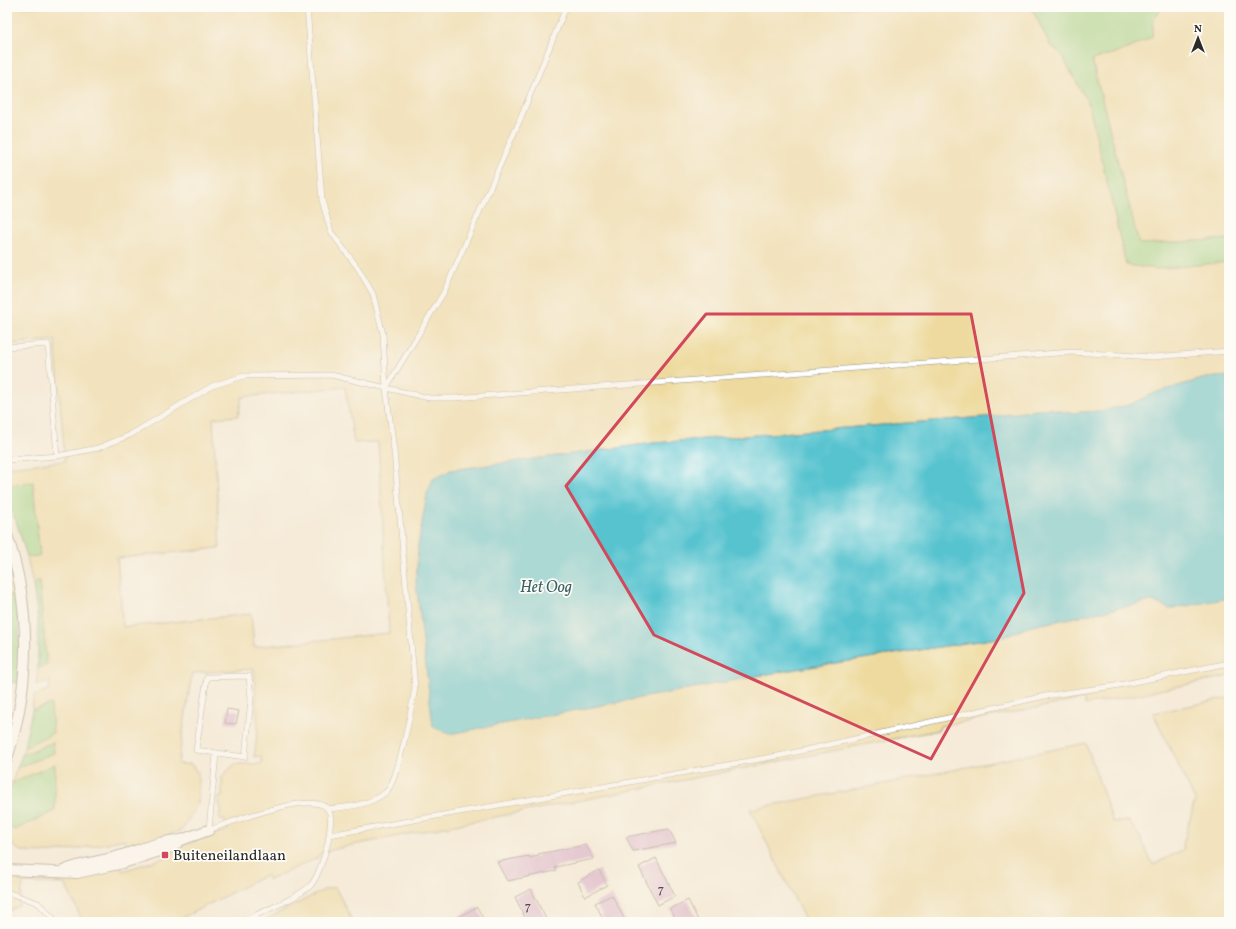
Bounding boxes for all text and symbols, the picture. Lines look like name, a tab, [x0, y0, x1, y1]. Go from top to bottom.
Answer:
north arrow	[1178, 18, 1218, 58]
text: N	[1194, 22, 1202, 37]
water label: Het Oog	[520, 577, 572, 599]
place label: Buiteneilandlaan	[173, 846, 286, 867]
marker: Buiteneilandlaan	[160, 850, 170, 860]
house number: 7	[658, 881, 664, 899]
house number: 7	[525, 898, 531, 916]

